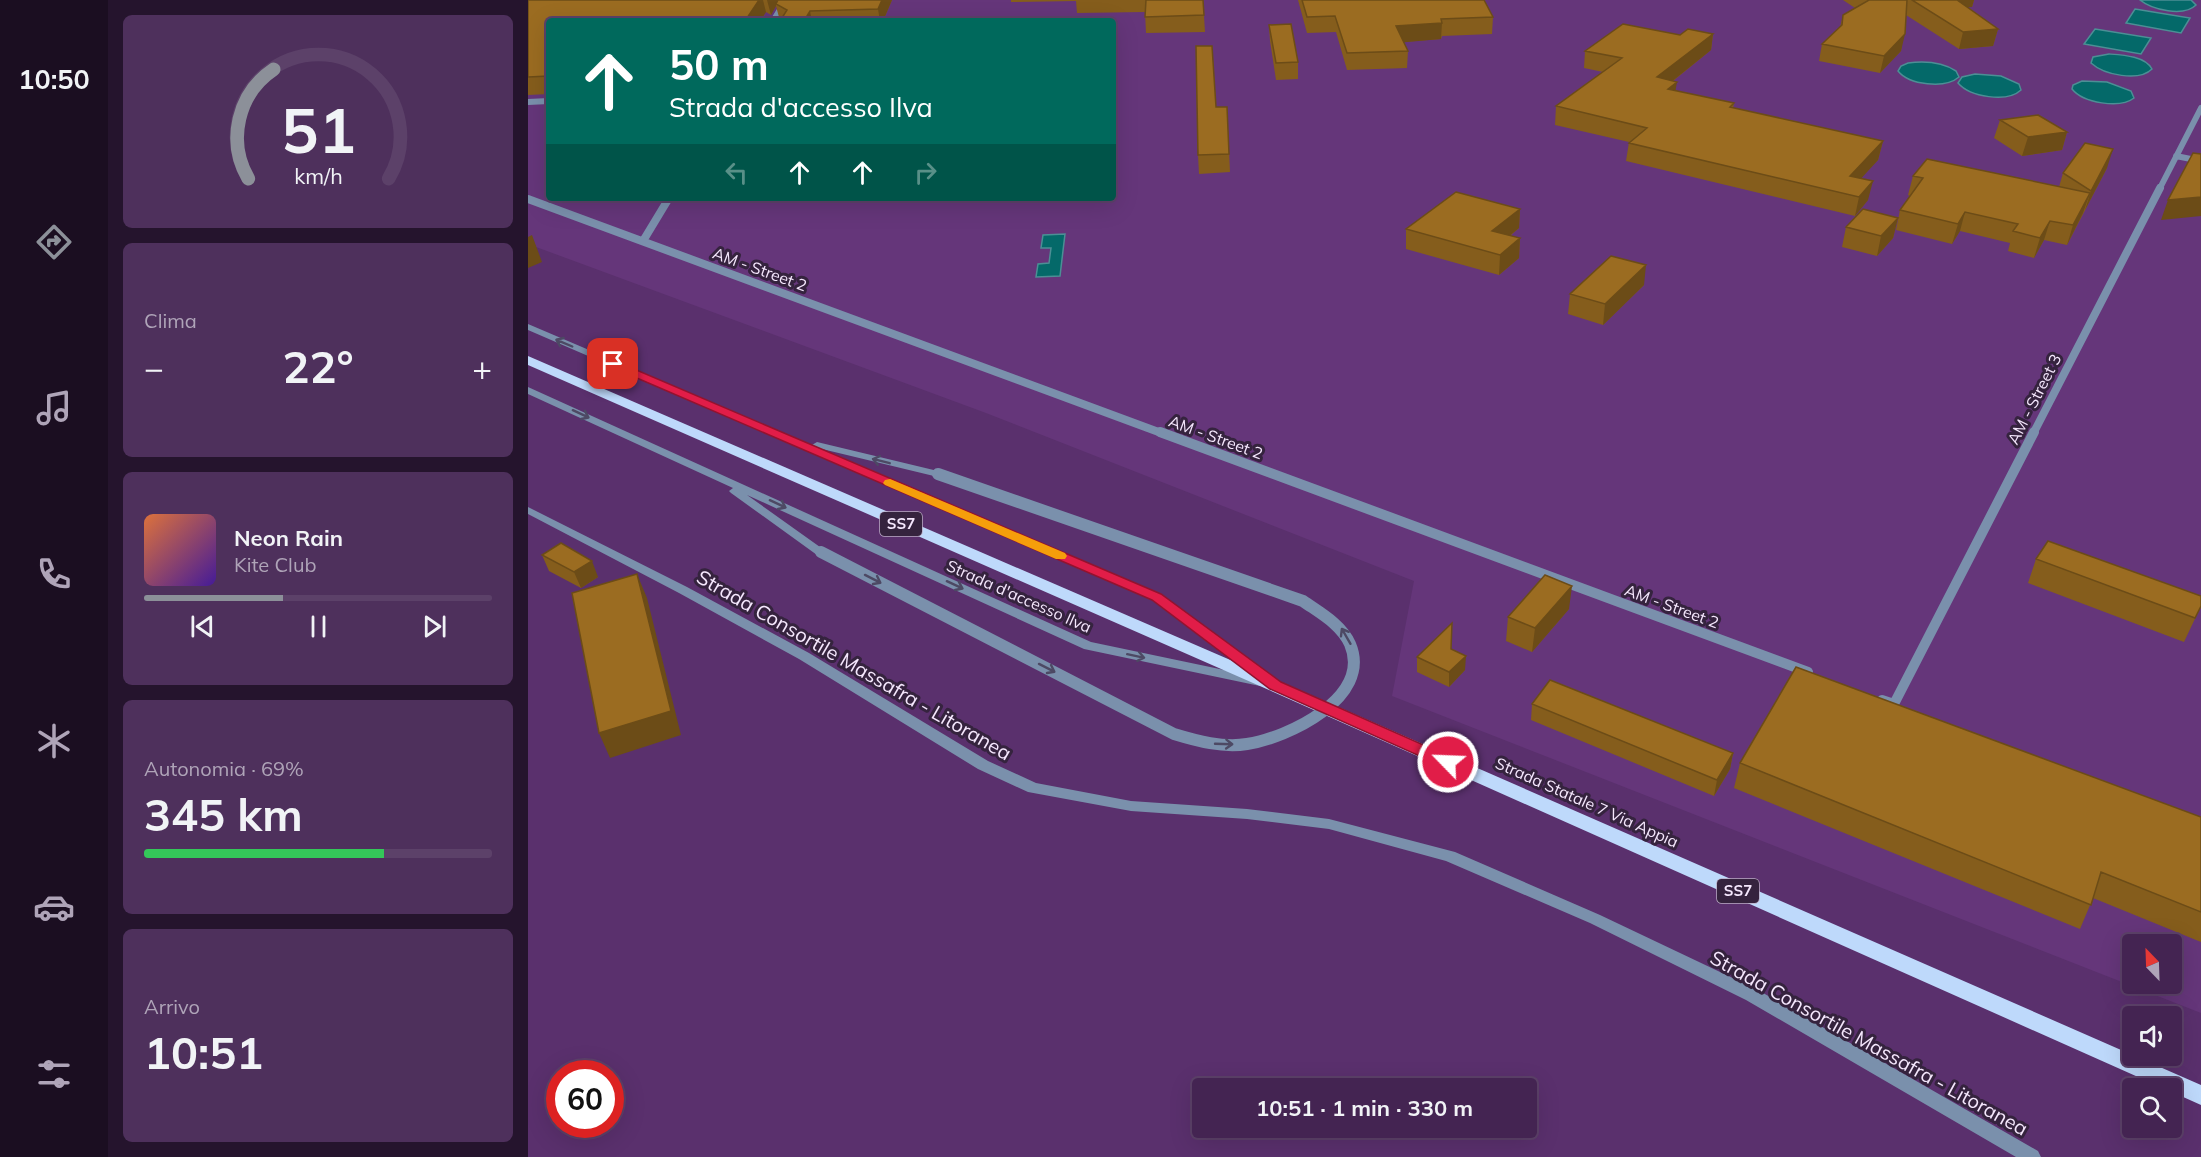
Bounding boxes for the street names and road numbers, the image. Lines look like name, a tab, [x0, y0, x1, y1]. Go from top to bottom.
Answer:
street label: AM - Street 2	[710, 243, 810, 295]
street label: AM - Street 3	[2003, 350, 2065, 448]
street label: AM - Street 2	[1166, 411, 1266, 463]
road number: SS7	[880, 512, 922, 536]
street label: Strada d'accesso Ilva	[944, 555, 1094, 637]
street label: Strada Consortile Massafra - Litoranea	[692, 564, 1016, 765]
street label: AM - Street 2	[1622, 580, 1722, 632]
street label: Strada Statale 7 Via Appia	[1492, 753, 1682, 851]
road number: SS7	[1717, 879, 1759, 903]
street label: Strada Consortile Massafra - Litoranea	[1706, 945, 2032, 1141]

